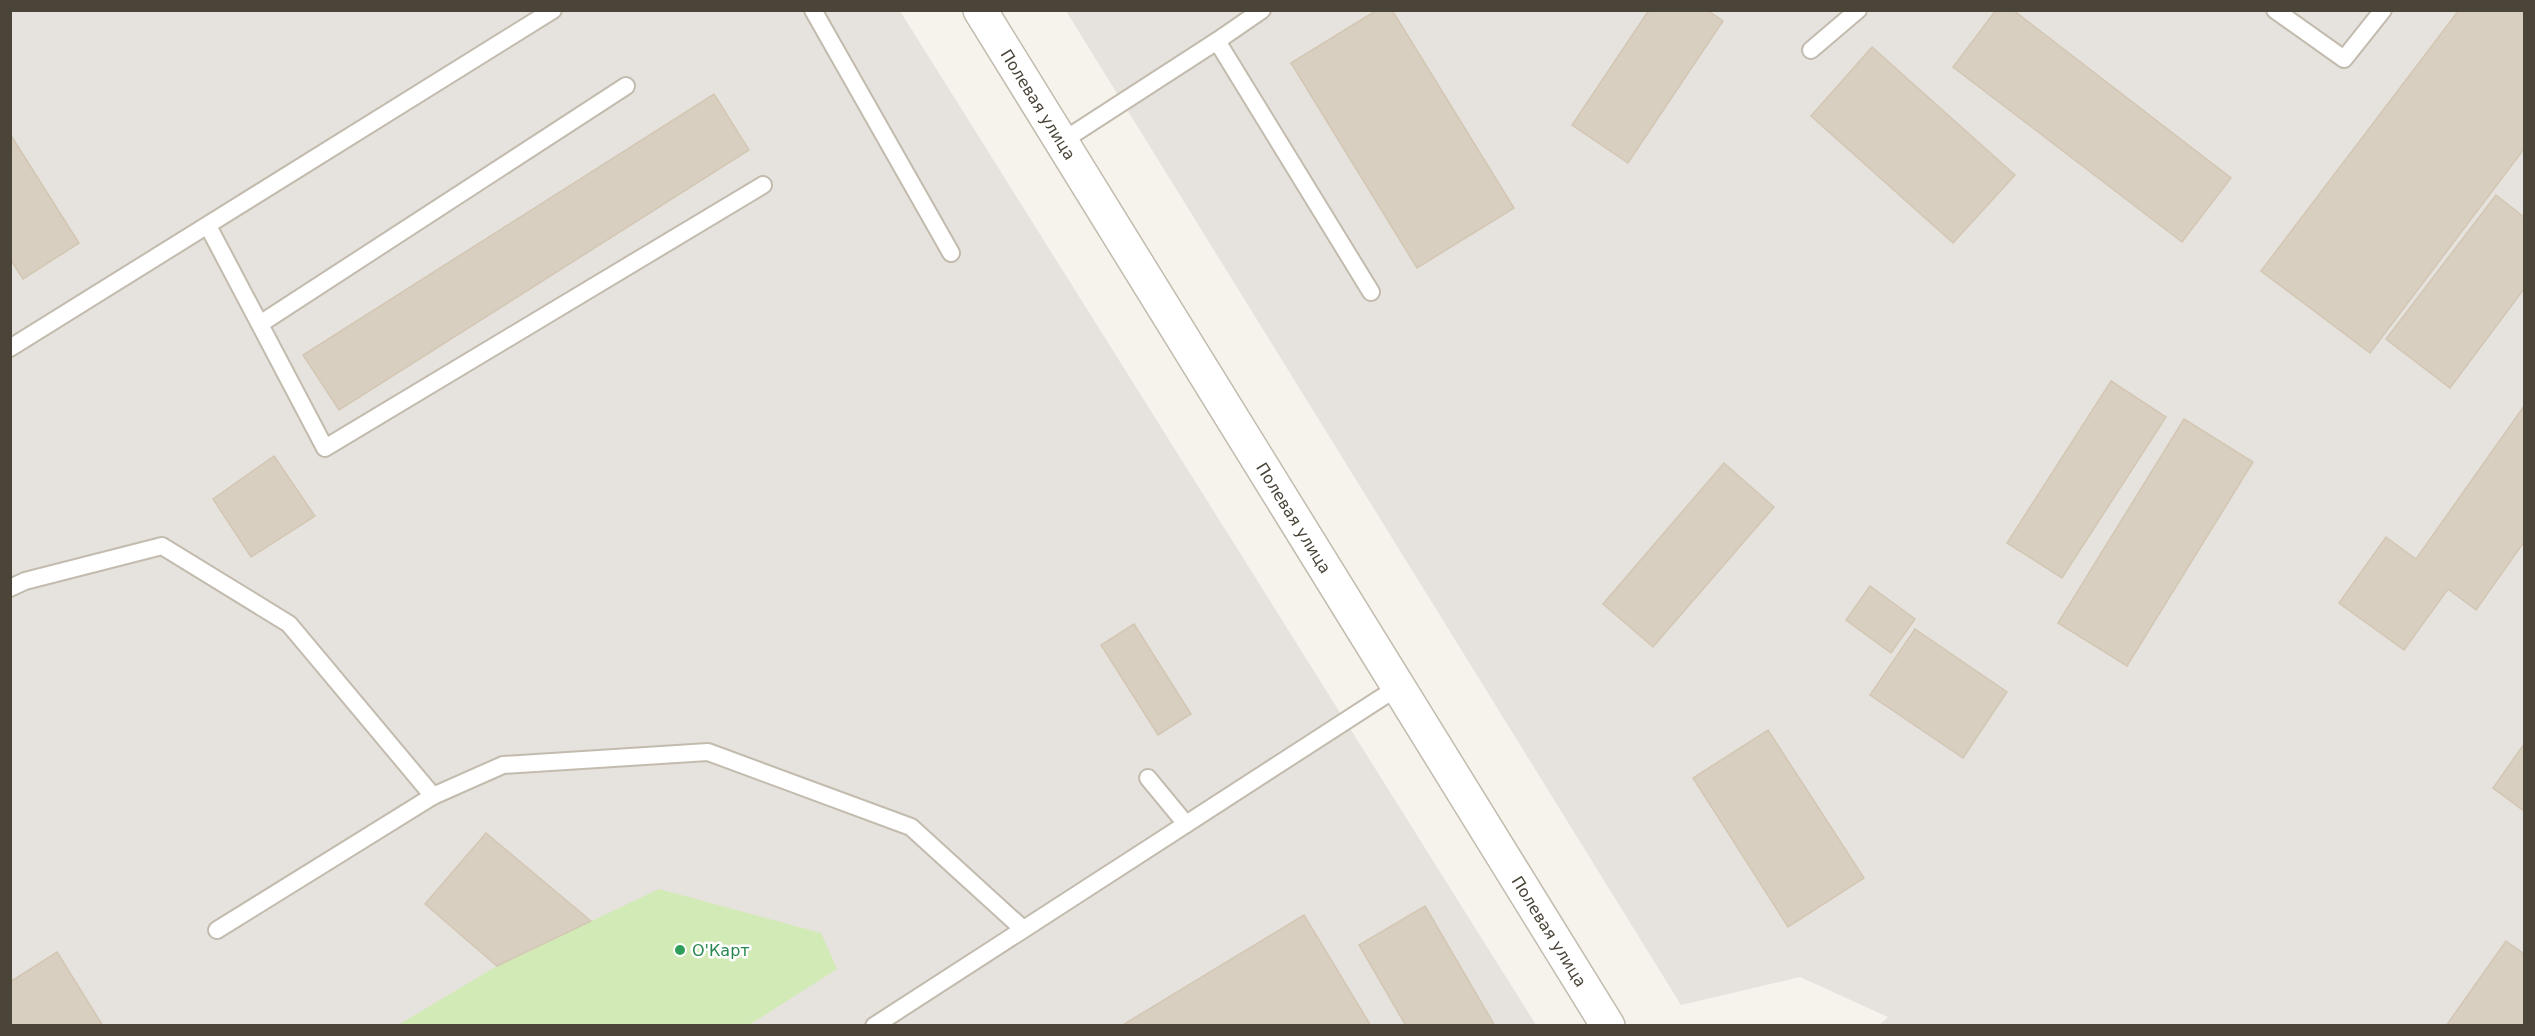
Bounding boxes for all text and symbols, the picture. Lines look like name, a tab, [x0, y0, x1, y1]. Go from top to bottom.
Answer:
street label: Полевая улица	[997, 46, 1080, 163]
street label: Полевая улица	[1253, 459, 1335, 577]
street label: Полевая улица	[1508, 872, 1591, 990]
place label: О'Карт	[692, 941, 750, 960]
marker: О'Карт	[673, 943, 687, 957]

